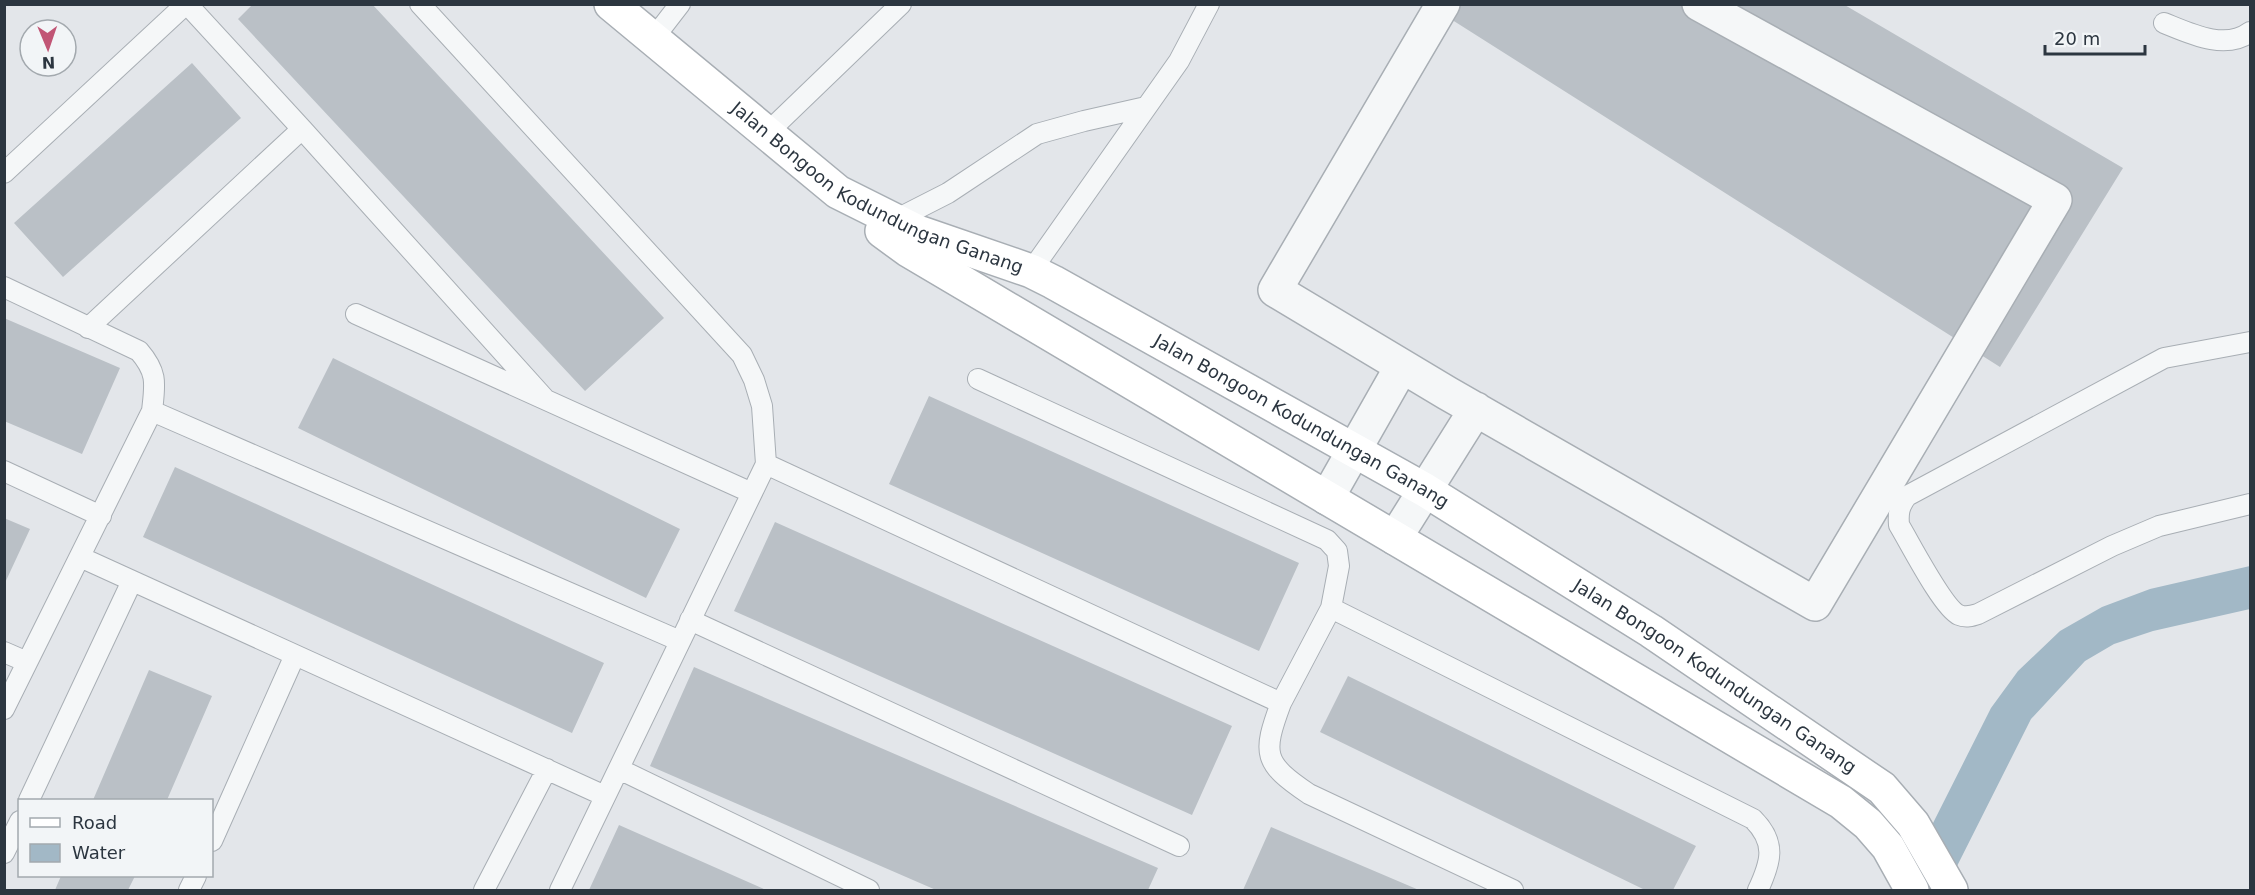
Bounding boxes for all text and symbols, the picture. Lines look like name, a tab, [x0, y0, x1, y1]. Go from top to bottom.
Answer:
north arrow	[18, 18, 78, 78]
scale bar	[2045, 18, 2146, 56]
text: 20 m	[2054, 28, 2100, 49]
text: N	[41, 53, 56, 72]
street label: Jalan Bongoon Kodundungan Ganang	[727, 97, 1026, 278]
street label: Jalan Bongoon Kodundungan Ganang	[1149, 329, 1453, 512]
street label: Jalan Bongoon Kodundungan Ganang	[1569, 574, 1860, 777]
legend	[18, 799, 213, 877]
text: Road	[72, 812, 117, 833]
text: Water	[72, 842, 126, 863]

